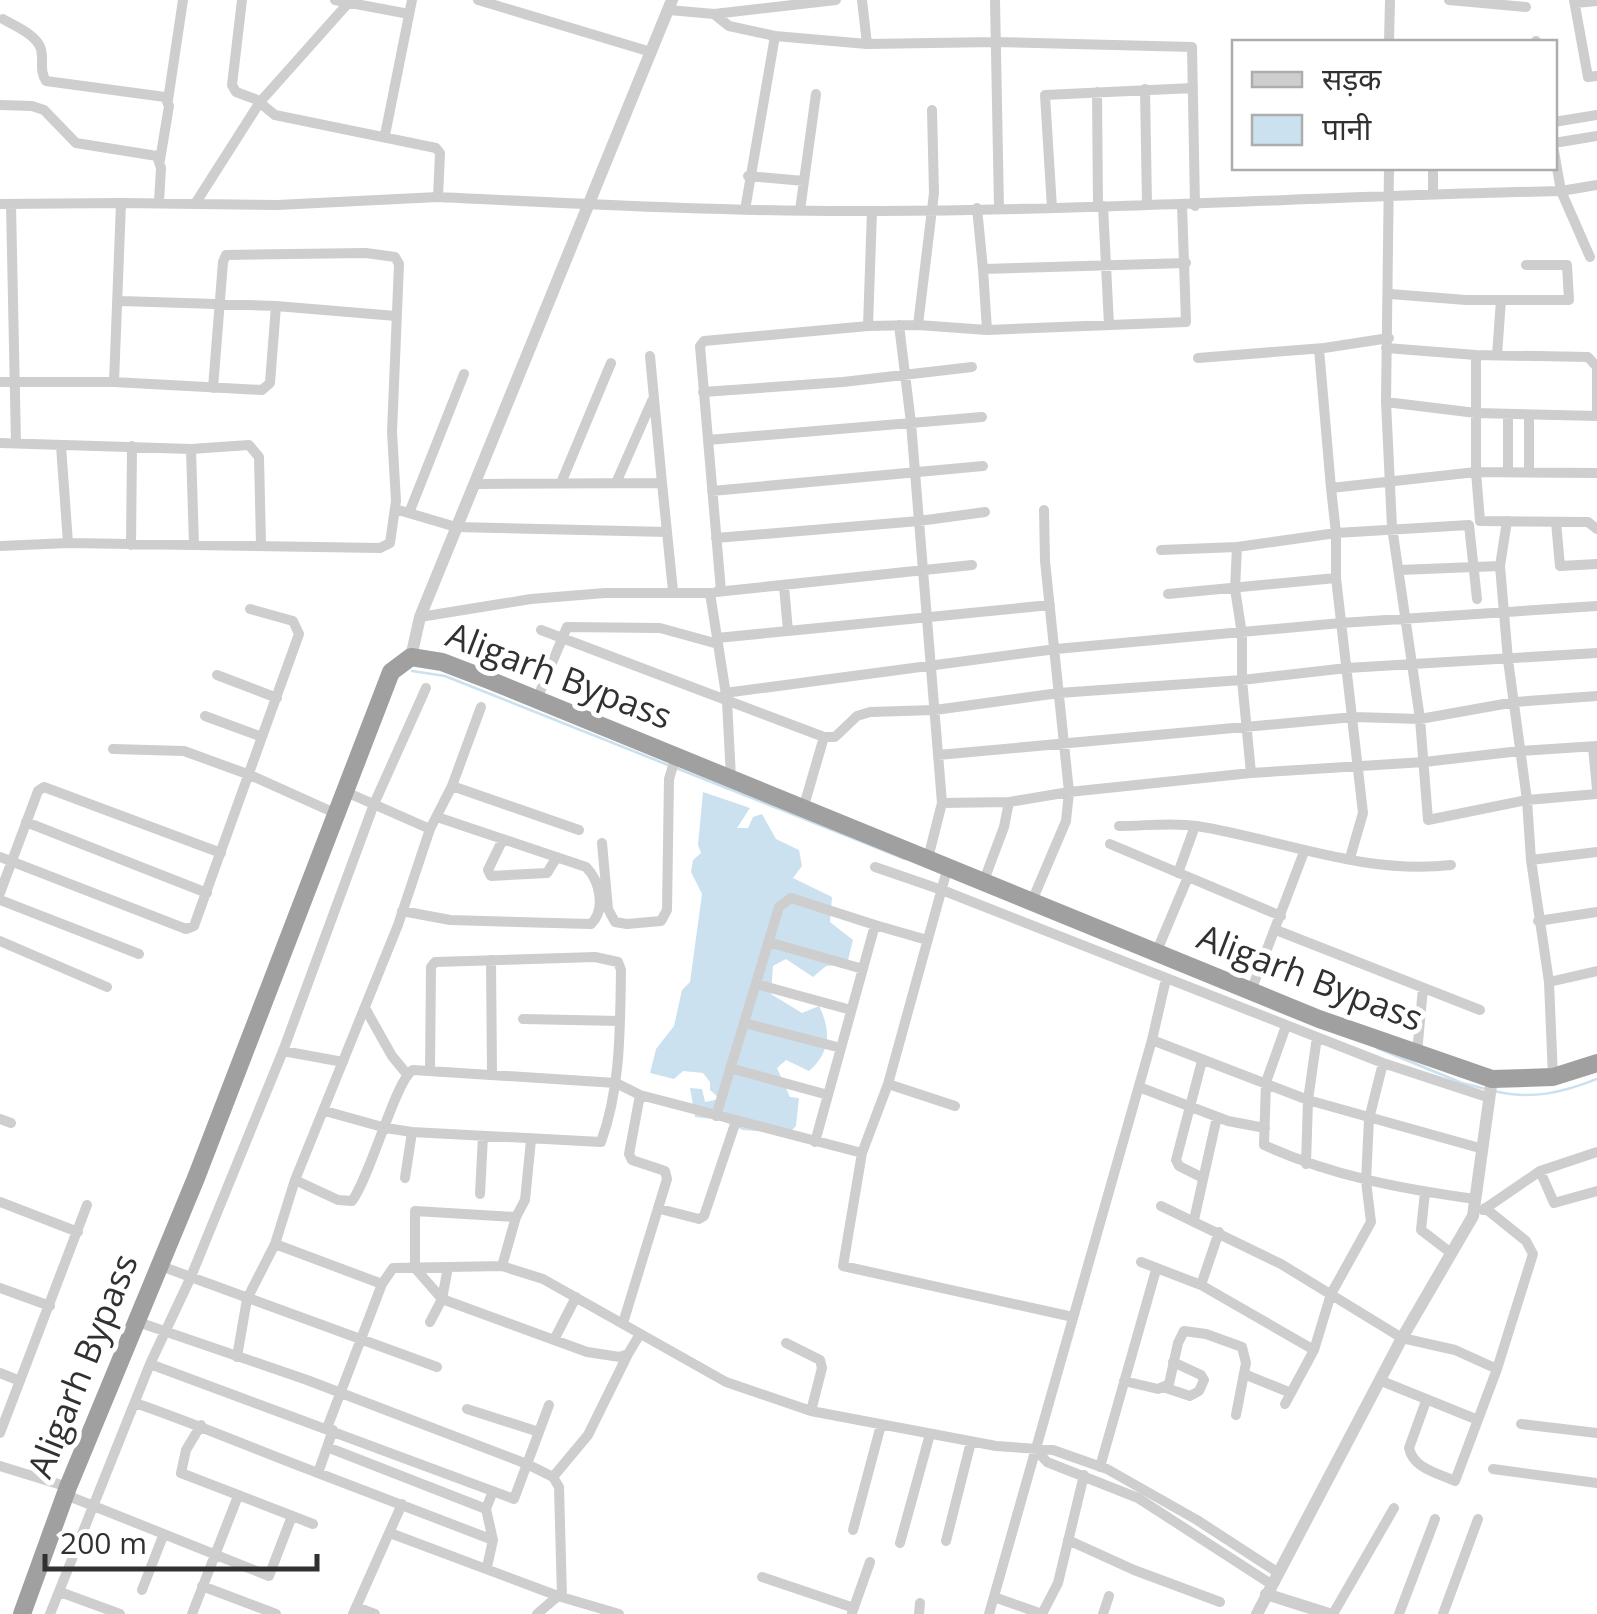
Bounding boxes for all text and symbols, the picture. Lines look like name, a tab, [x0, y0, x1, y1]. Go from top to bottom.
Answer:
legend	[1232, 40, 1557, 170]
text: सड़क	[1322, 58, 1382, 99]
text: पानी	[1322, 108, 1372, 149]
street label: Aligarh Bypass	[440, 610, 679, 739]
street label: Aligarh Bypass	[1191, 912, 1430, 1041]
street label: Aligarh Bypass	[15, 1247, 148, 1484]
scale bar	[45, 1509, 318, 1571]
text: 200 m	[60, 1522, 147, 1563]

